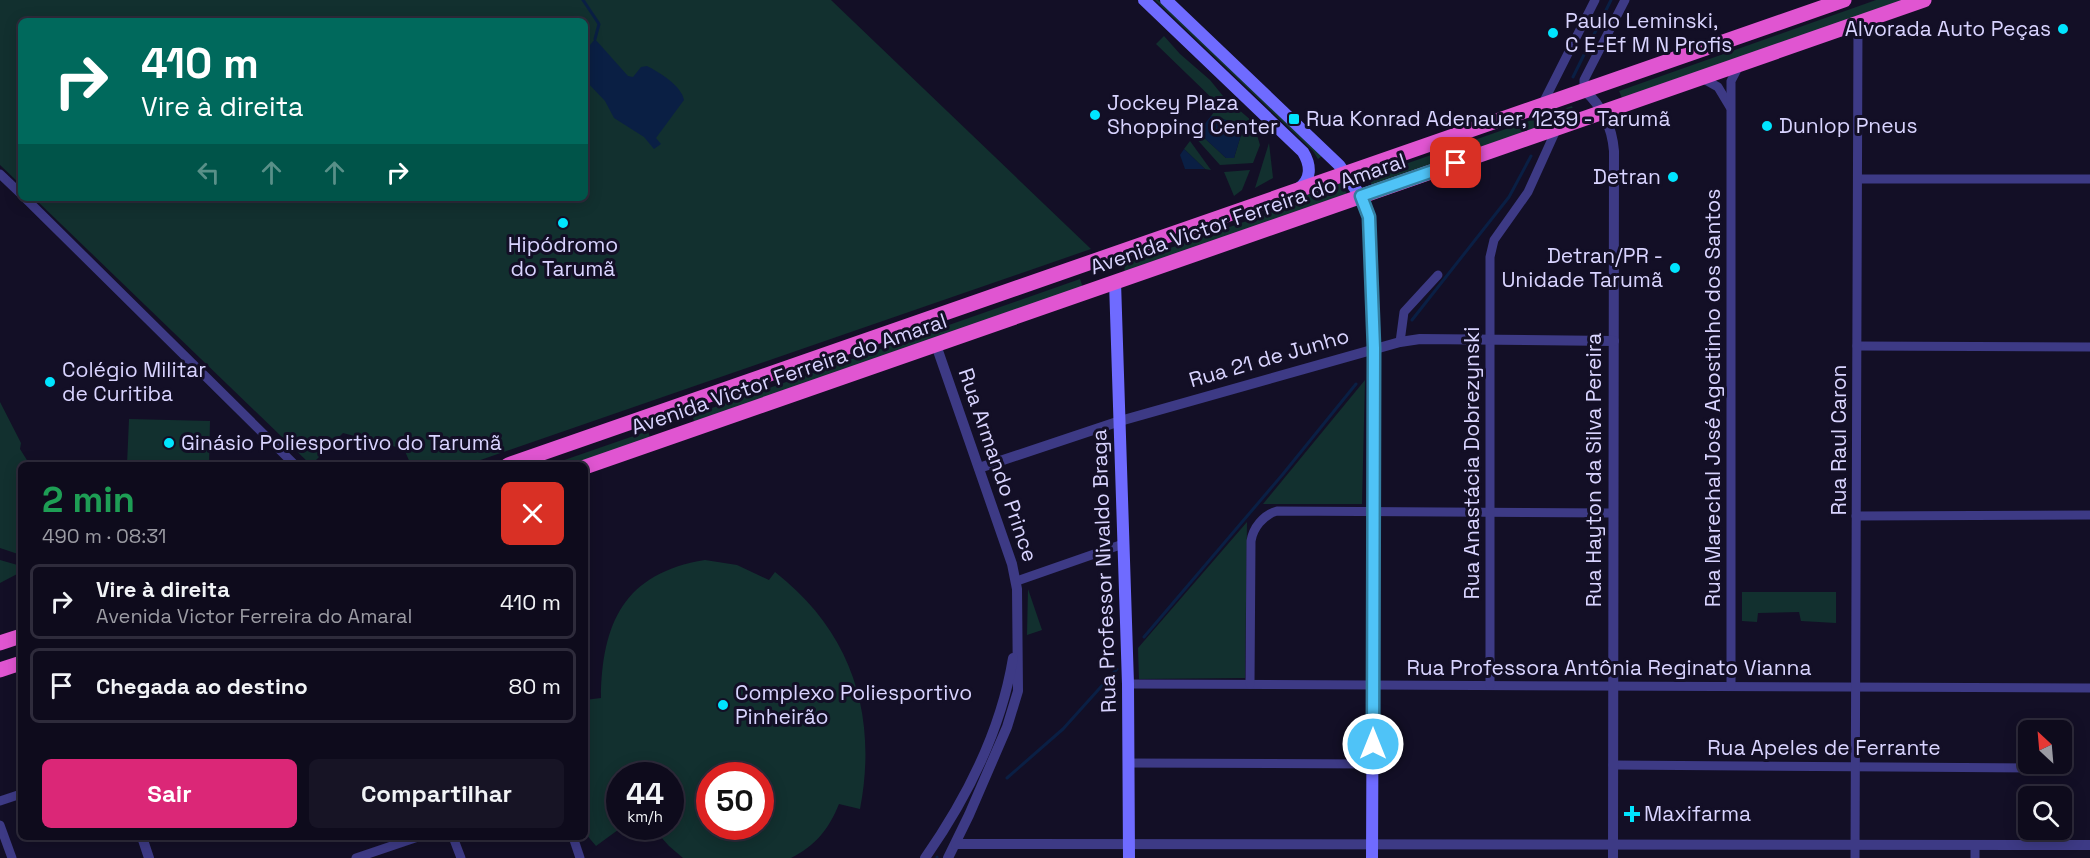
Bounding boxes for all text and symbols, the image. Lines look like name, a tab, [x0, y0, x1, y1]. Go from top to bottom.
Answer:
place label: Paulo Leminski, C E-Ef M N Profis	[1565, 7, 1732, 58]
place label: Alvorada Auto Peças	[1845, 15, 2051, 42]
marker: Alvorada Auto Peças	[2056, 22, 2070, 36]
marker: Paulo Leminski, C E-Ef M N Profis	[1546, 26, 1560, 40]
text: 410 m	[141, 37, 259, 90]
icon: right	[42, 42, 120, 120]
text: Vire à direita	[141, 89, 304, 124]
place label: Jockey Plaza Shopping Center	[1107, 89, 1278, 140]
place label: Rua Konrad Adenauer, 1239 - Tarumã	[1306, 105, 1671, 132]
marker: Jockey Plaza Shopping Center	[1088, 108, 1102, 122]
marker: Rua Konrad Adenauer, 1239 - Tarumã	[1287, 112, 1301, 126]
place label: Dunlop Pneus	[1779, 112, 1918, 139]
marker: Dunlop Pneus	[1760, 119, 1774, 133]
pin	[1430, 137, 1481, 188]
icon: arrive	[1439, 146, 1472, 179]
street label: Avenida Victor Ferreira do Amaral	[1086, 147, 1409, 280]
icon: left	[192, 156, 225, 189]
icon: ahead	[255, 156, 288, 189]
icon: ahead	[318, 156, 351, 189]
icon: right	[381, 156, 414, 189]
place label: Detran	[1593, 163, 1661, 190]
marker: Detran	[1666, 170, 1680, 184]
street label: Rua Marechal José Agostinho dos Santos	[1699, 189, 1726, 607]
marker: Hipódromo do Tarumã	[556, 216, 570, 230]
place label: Hipódromo do Tarumã	[508, 231, 618, 282]
place label: Detran/PR - Unidade Tarumã	[1501, 242, 1663, 293]
marker: Detran/PR - Unidade Tarumã	[1668, 261, 1682, 275]
street label: Avenida Victor Ferreira do Amaral	[627, 307, 950, 440]
street label: Rua 21 de Junho	[1186, 322, 1352, 393]
street label: Rua Anastácia Dobrezynski	[1458, 327, 1485, 599]
street label: Rua Hayton da Silva Pereira	[1580, 333, 1607, 607]
place label: Colégio Militar de Curitiba	[62, 356, 206, 407]
street label: Rua Armando Prince	[953, 365, 1044, 565]
street label: Rua Raul Caron	[1825, 365, 1852, 515]
marker: Colégio Militar de Curitiba	[43, 375, 57, 389]
place label: Ginásio Poliesportivo do Tarumã	[181, 429, 502, 456]
street label: Rua Professor Nivaldo Braga	[1085, 429, 1122, 713]
marker: Ginásio Poliesportivo do Tarumã	[162, 436, 176, 450]
text: 2 min	[42, 477, 135, 523]
button: close	[501, 482, 564, 545]
text: 490 m · 08:31	[42, 523, 166, 549]
text: Vire à direita	[96, 575, 230, 603]
icon: right	[45, 585, 78, 618]
text: 410 m	[500, 588, 561, 616]
text: Avenida Victor Ferreira do Amaral	[96, 603, 412, 629]
street label: Rua Professora Antônia Reginato Vianna	[1407, 654, 1811, 681]
icon: arrive	[45, 669, 78, 702]
text: Chegada ao destino	[96, 672, 308, 700]
text: 80 m	[509, 672, 561, 700]
place label: Complexo Poliesportivo Pinheirão	[735, 679, 972, 730]
marker: Complexo Poliesportivo Pinheirão	[716, 698, 730, 712]
position arrow	[1341, 712, 1405, 776]
north arrow	[2018, 720, 2072, 774]
map controls	[2018, 720, 2072, 840]
street label: Rua Apeles de Ferrante	[1707, 734, 1941, 761]
button: Sair	[42, 759, 297, 828]
button: Compartilhar	[309, 759, 564, 828]
speed limit sign: 50	[696, 762, 774, 840]
text: 44	[626, 774, 664, 813]
button: search	[2018, 786, 2072, 840]
place label: Maxifarma	[1644, 800, 1751, 827]
text: km/h	[627, 807, 663, 826]
marker: Maxifarma	[1625, 807, 1639, 821]

